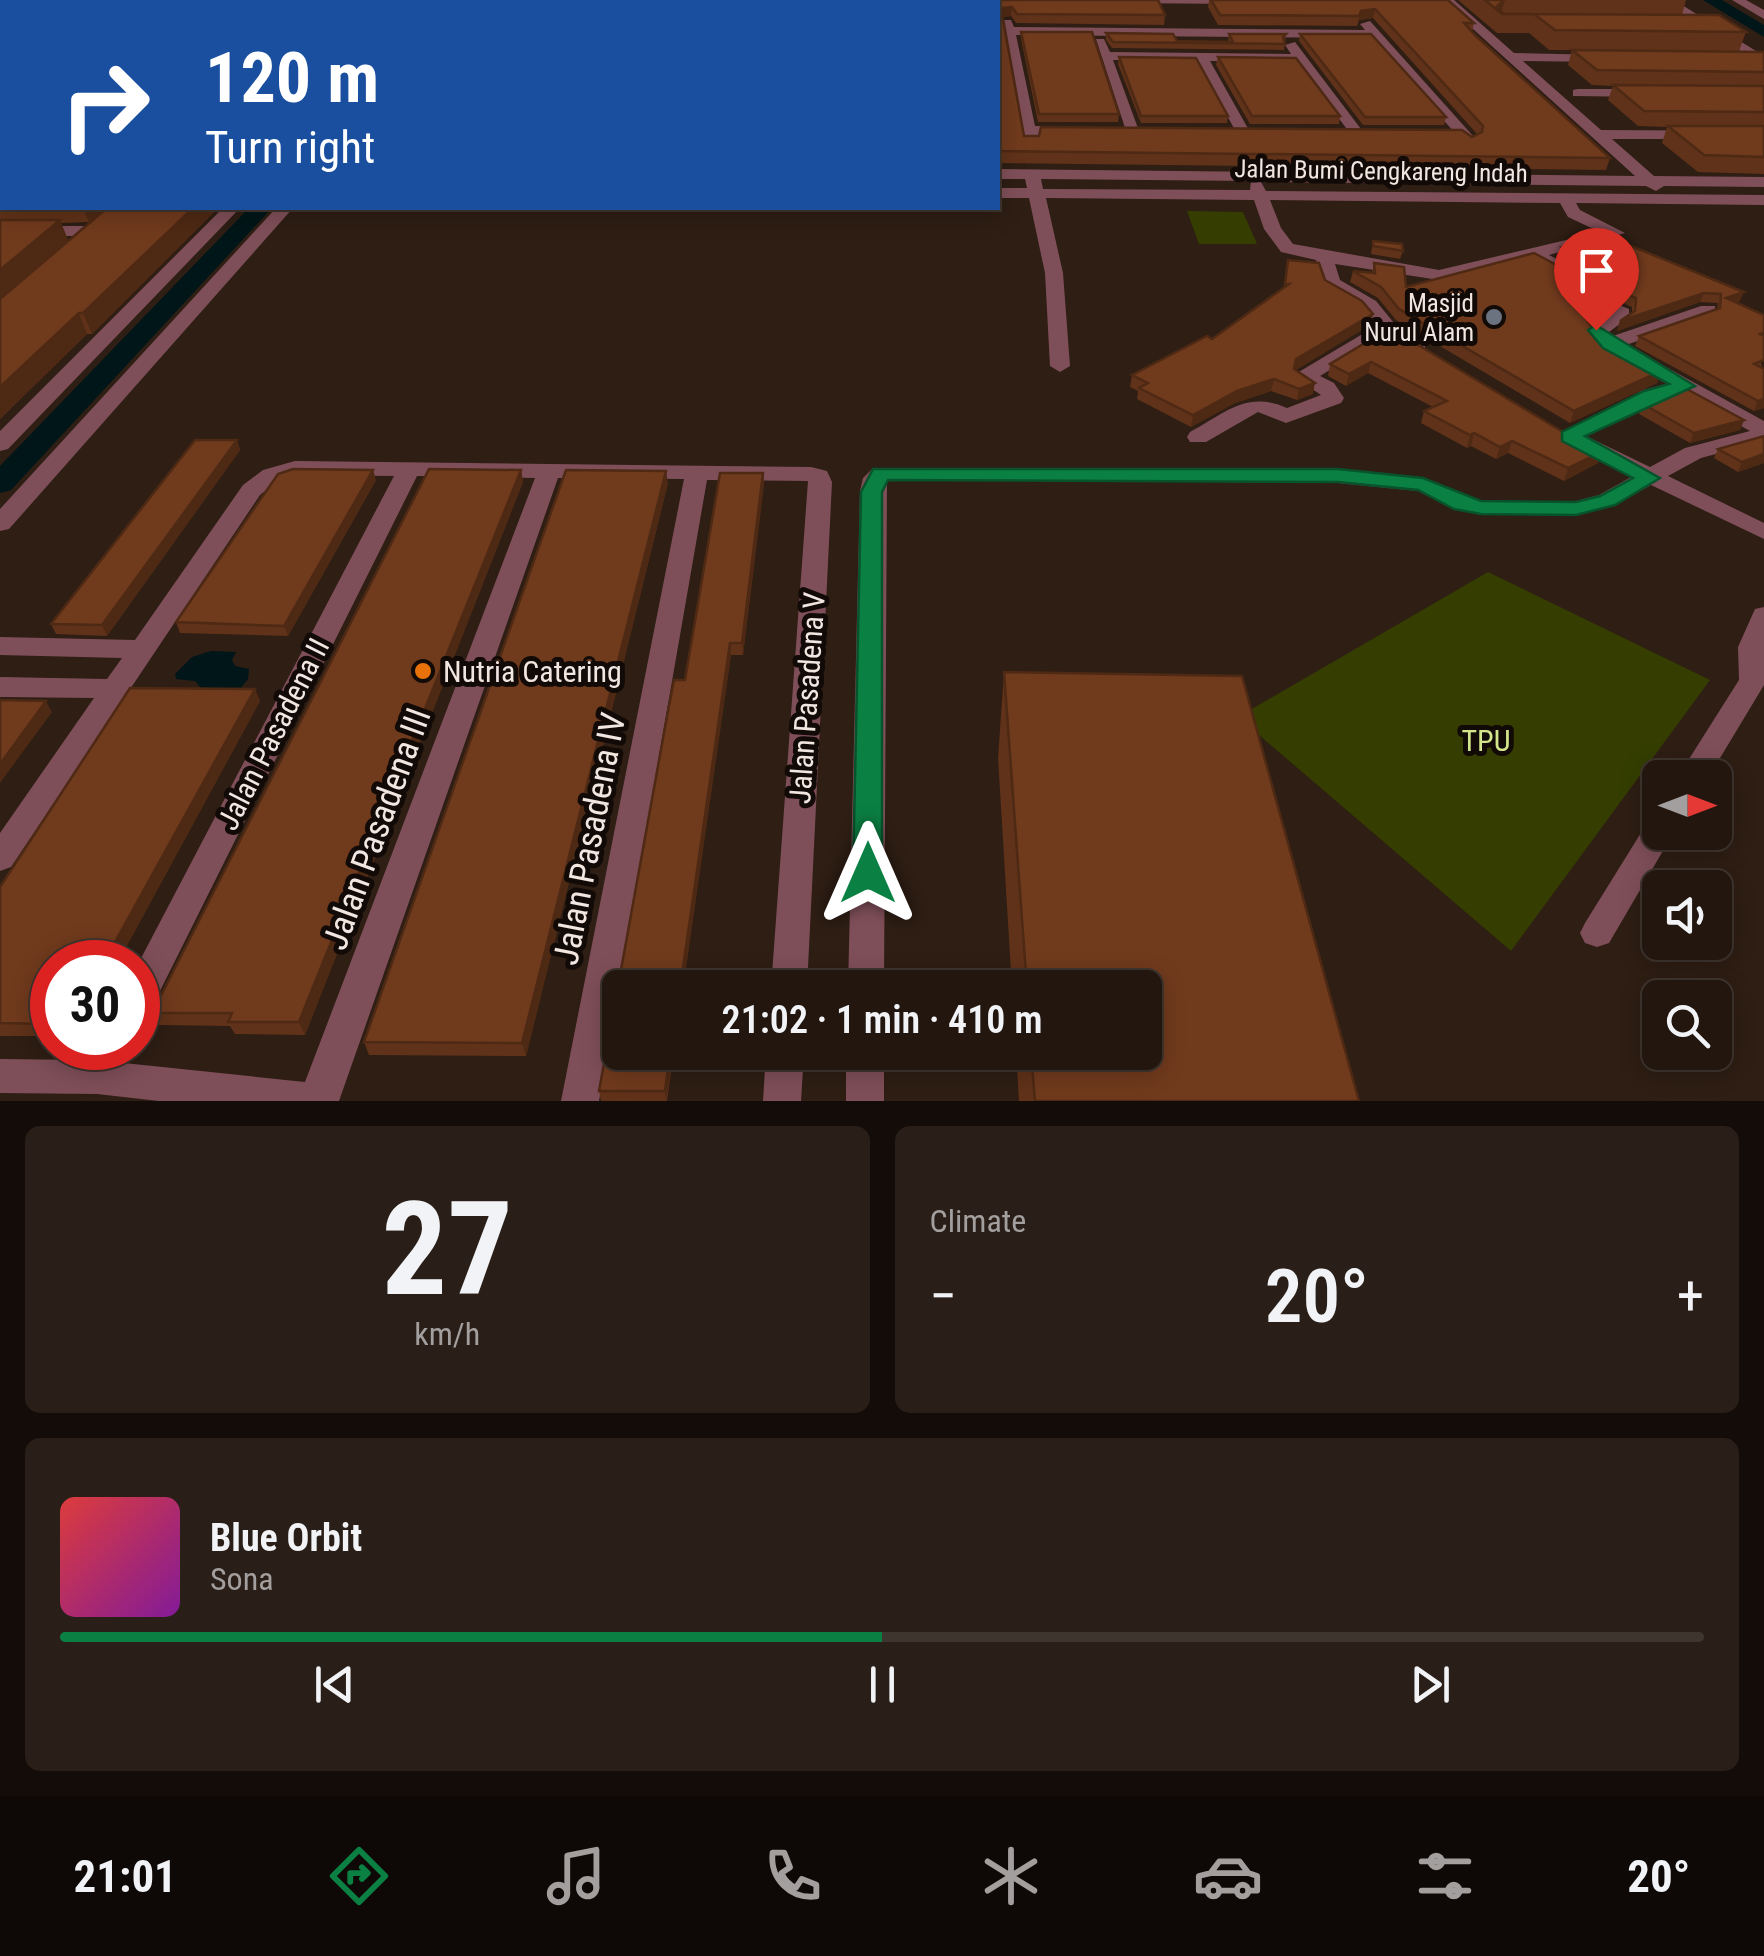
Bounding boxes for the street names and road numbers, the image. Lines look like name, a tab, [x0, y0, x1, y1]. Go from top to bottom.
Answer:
street label: Jalan Bumi Cengkareng Indah	[1234, 154, 1528, 188]
street label: Jalan Pasadena V	[782, 591, 832, 805]
street label: Jalan Pasadena II	[210, 632, 336, 836]
street label: Jalan Pasadena III	[314, 703, 440, 955]
street label: Jalan Pasadena IV	[545, 709, 635, 969]

